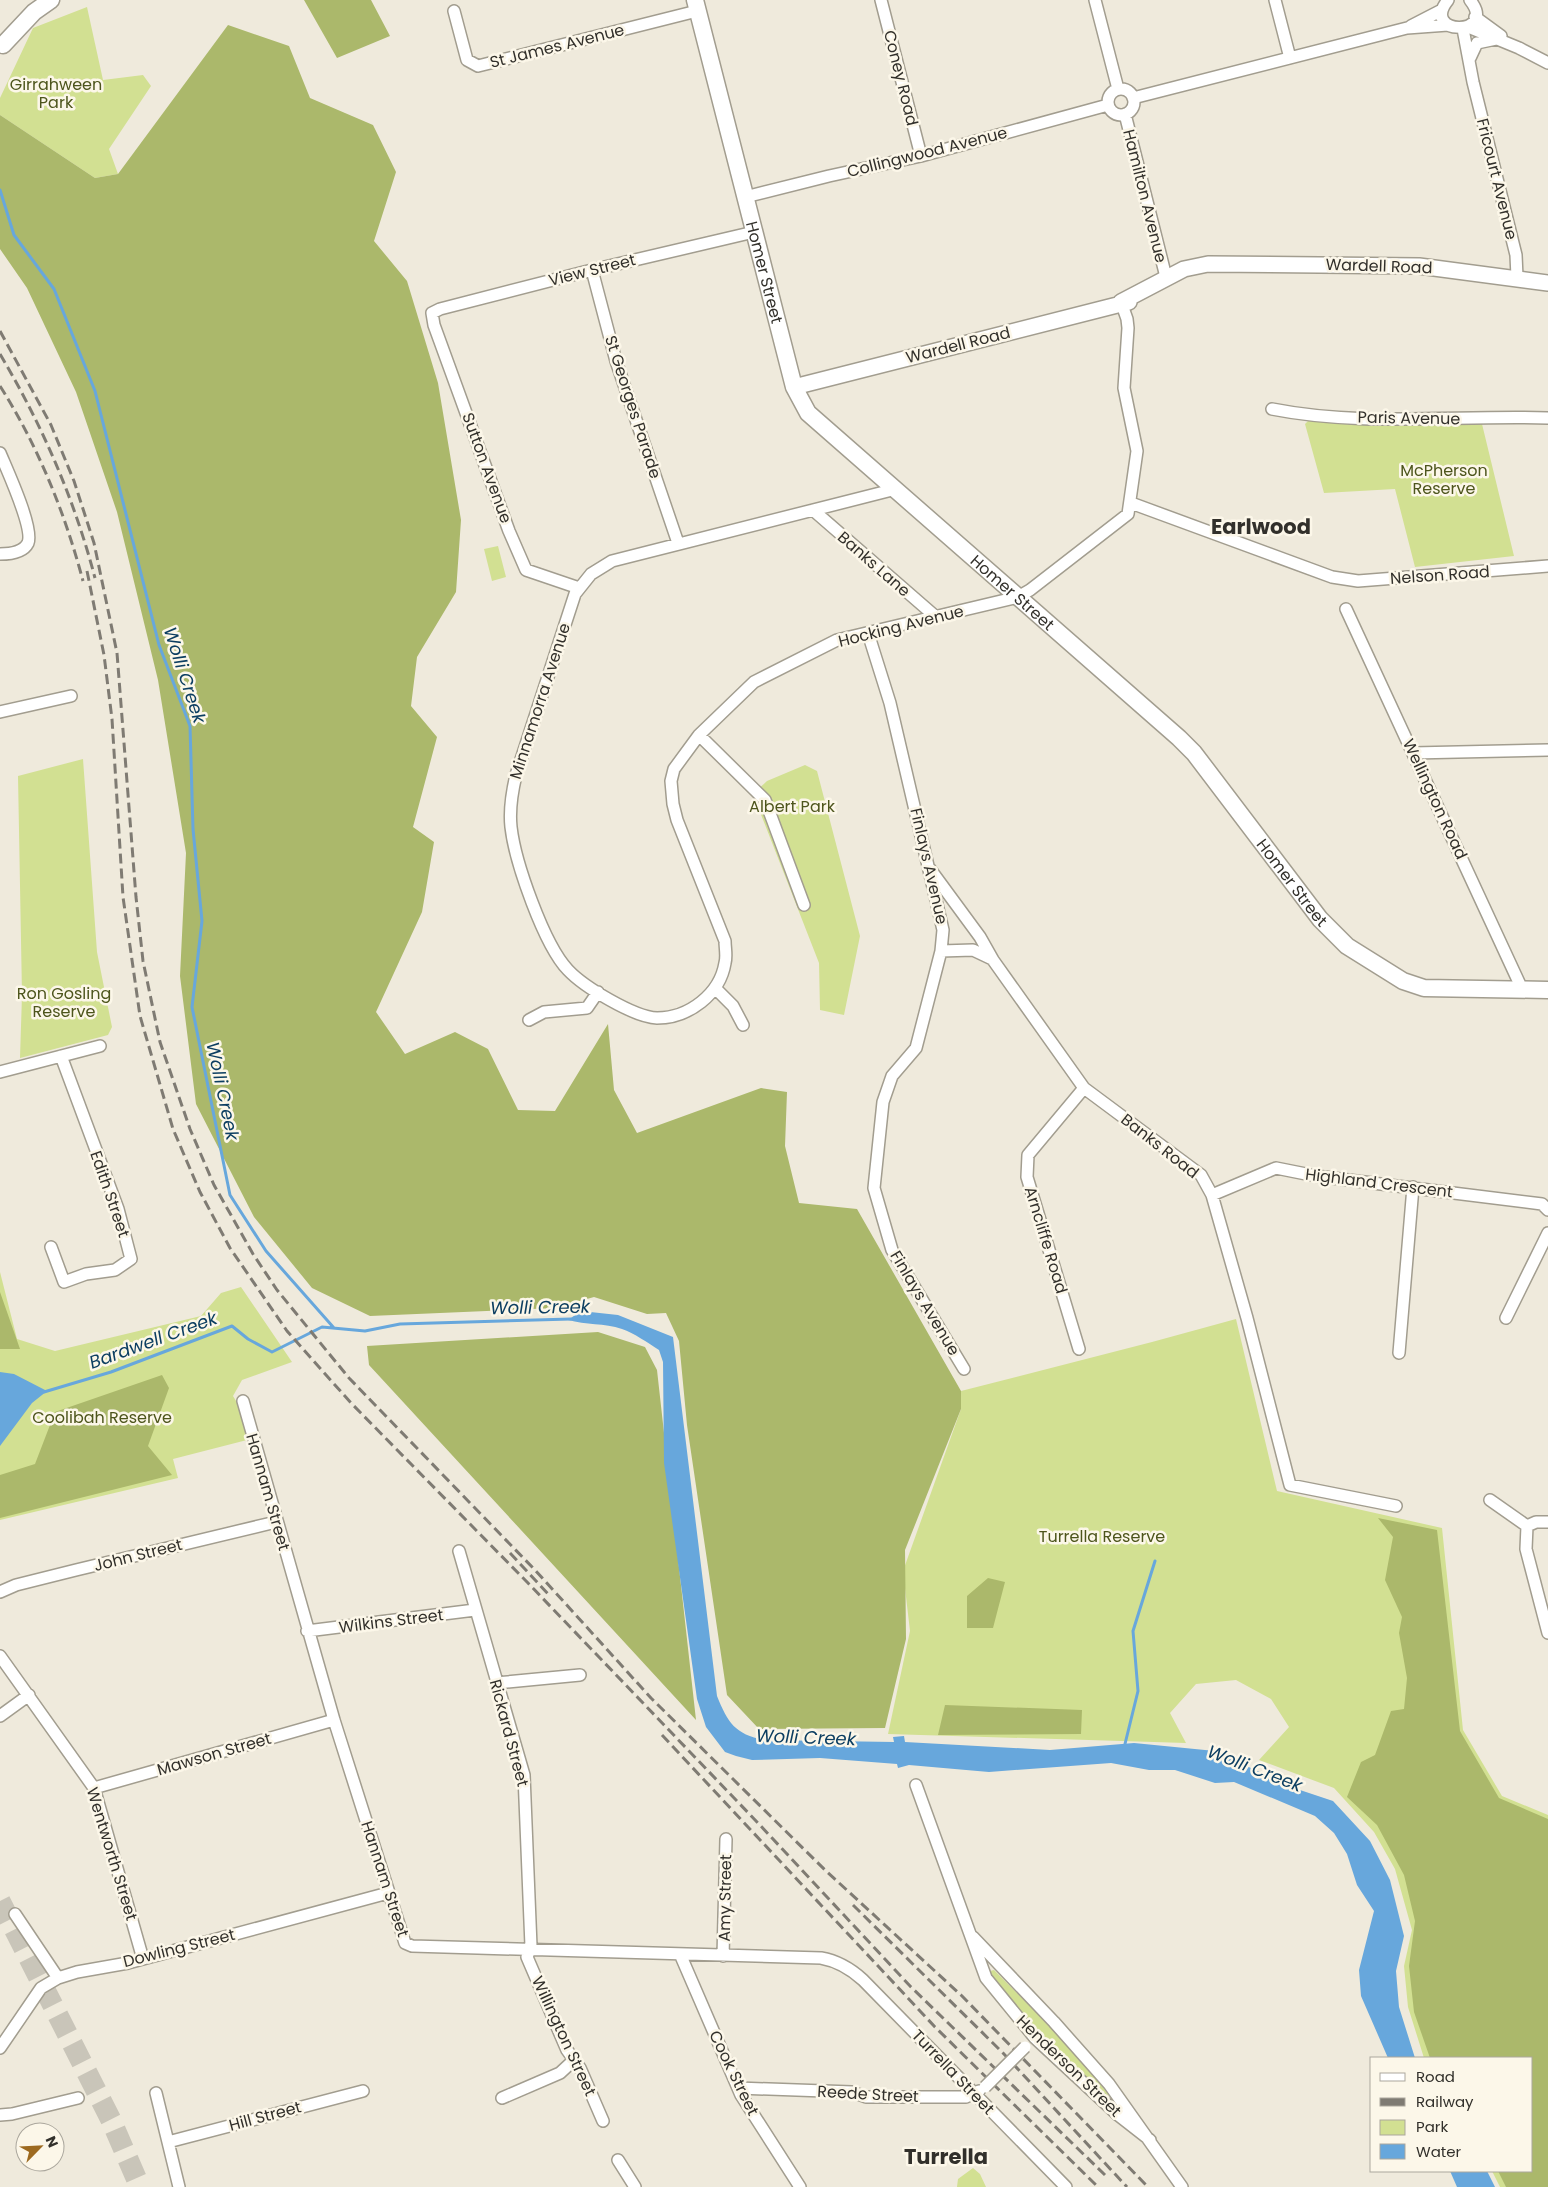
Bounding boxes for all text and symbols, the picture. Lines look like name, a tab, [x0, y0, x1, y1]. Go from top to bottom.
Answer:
street label: St James Avenue	[487, 18, 627, 74]
street label: Coney Road	[878, 28, 924, 128]
park label: Girrahween Park	[10, 73, 102, 114]
street label: Fricourt Avenue	[1471, 116, 1523, 242]
street label: Collingwood Avenue	[845, 121, 1010, 183]
street label: Hamilton Avenue	[1117, 127, 1173, 265]
street label: Homer Street	[741, 219, 789, 326]
street label: View Street	[546, 248, 638, 292]
street label: Wardell Road	[1325, 253, 1433, 279]
street label: Wardell Road	[903, 321, 1013, 369]
street label: St Georges Parade	[599, 333, 667, 481]
street label: Paris Avenue	[1357, 406, 1461, 430]
street label: Sutton Avenue	[456, 410, 518, 527]
park label: McPherson Reserve	[1400, 459, 1488, 500]
district label: Earlwood	[1211, 512, 1311, 541]
street label: Banks Lane	[833, 526, 915, 602]
street label: Homer Street	[966, 549, 1060, 636]
street label: Nelson Road	[1389, 560, 1491, 590]
street label: Hocking Avenue	[836, 599, 966, 653]
street label: Minnamorra Avenue	[504, 620, 576, 782]
water label: Wolli Creek	[158, 624, 213, 727]
street label: Wellington Road	[1397, 735, 1473, 863]
park label: Albert Park	[749, 795, 836, 818]
street label: Finlays Avenue	[904, 806, 954, 926]
street label: Homer Street	[1251, 834, 1333, 932]
park label: Ron Gosling Reserve	[17, 982, 111, 1023]
water label: Wolli Creek	[200, 1040, 246, 1143]
street label: Banks Road	[1116, 1108, 1204, 1184]
street label: Edith Street	[84, 1148, 136, 1241]
street label: Highland Crescent	[1304, 1163, 1454, 1203]
street label: Arncliffe Road	[1019, 1184, 1073, 1296]
street label: Finlays Avenue	[885, 1246, 965, 1360]
water label: Wolli Creek	[490, 1294, 591, 1320]
water label: Bardwell Creek	[86, 1305, 221, 1375]
park label: Coolibah Reserve	[32, 1406, 172, 1429]
street label: Hannam Street	[240, 1431, 296, 1553]
park label: Turrella Reserve	[1039, 1525, 1165, 1548]
street label: John Street	[91, 1533, 185, 1577]
street label: Wilkins Street	[337, 1603, 445, 1639]
street label: Rickard Street	[484, 1677, 534, 1789]
water label: Wolli Creek	[756, 1723, 857, 1751]
street label: Mawson Street	[154, 1727, 274, 1781]
water label: Wolli Creek	[1204, 1738, 1307, 1798]
street label: Wentworth Street	[81, 1785, 143, 1924]
street label: Hannam Street	[355, 1818, 415, 1940]
street label: Amy Street	[713, 1854, 737, 1942]
street label: Dowling Street	[121, 1923, 238, 1973]
street label: Willington Street	[526, 1972, 602, 2100]
street label: Henderson Street	[1011, 2010, 1127, 2122]
street label: Turrella Street	[906, 2024, 1000, 2120]
street label: Cook Street	[703, 2027, 765, 2120]
legend	[1370, 2057, 1533, 2172]
text: Road	[1416, 2066, 1455, 2087]
street label: Reede Street	[817, 2080, 919, 2108]
text: Railway	[1416, 2091, 1474, 2112]
street label: Hill Street	[226, 2095, 304, 2137]
text: Park	[1416, 2116, 1448, 2137]
north arrow	[15, 2122, 65, 2172]
text: N	[41, 2133, 63, 2151]
text: Water	[1416, 2141, 1462, 2162]
district label: Turrella	[904, 2142, 988, 2171]

